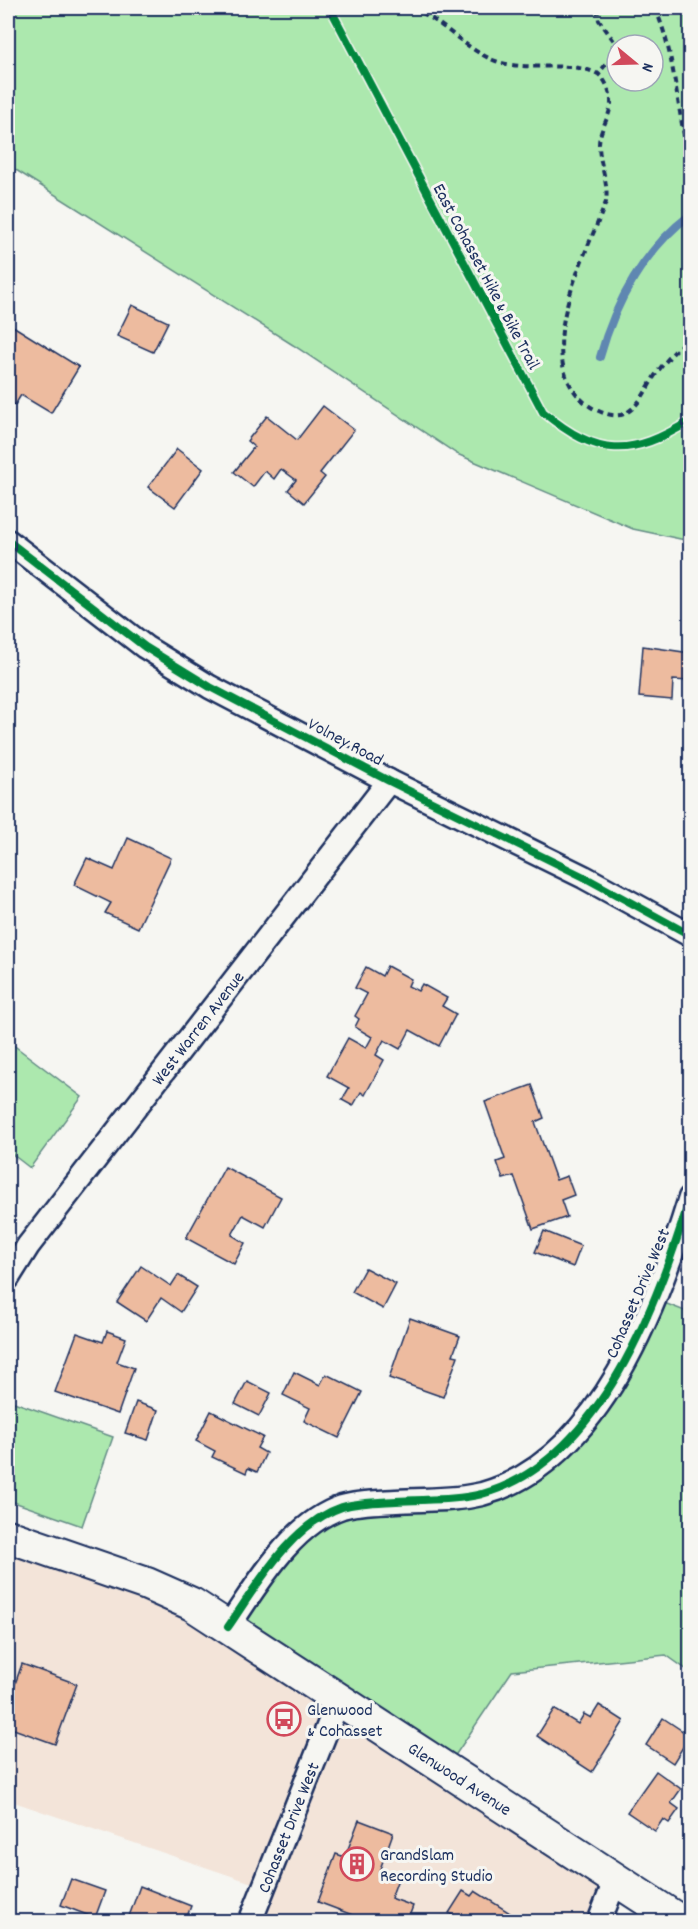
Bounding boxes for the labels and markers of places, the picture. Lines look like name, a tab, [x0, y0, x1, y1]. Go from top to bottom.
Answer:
place label: Glenwood & Cohasset	[307, 1699, 383, 1745]
bus stop icon: Glenwood & Cohasset	[266, 1701, 302, 1737]
place label: GrandSlam Recording Studio	[380, 1844, 493, 1890]
building icon: GrandSlam Recording Studio	[339, 1846, 375, 1882]

